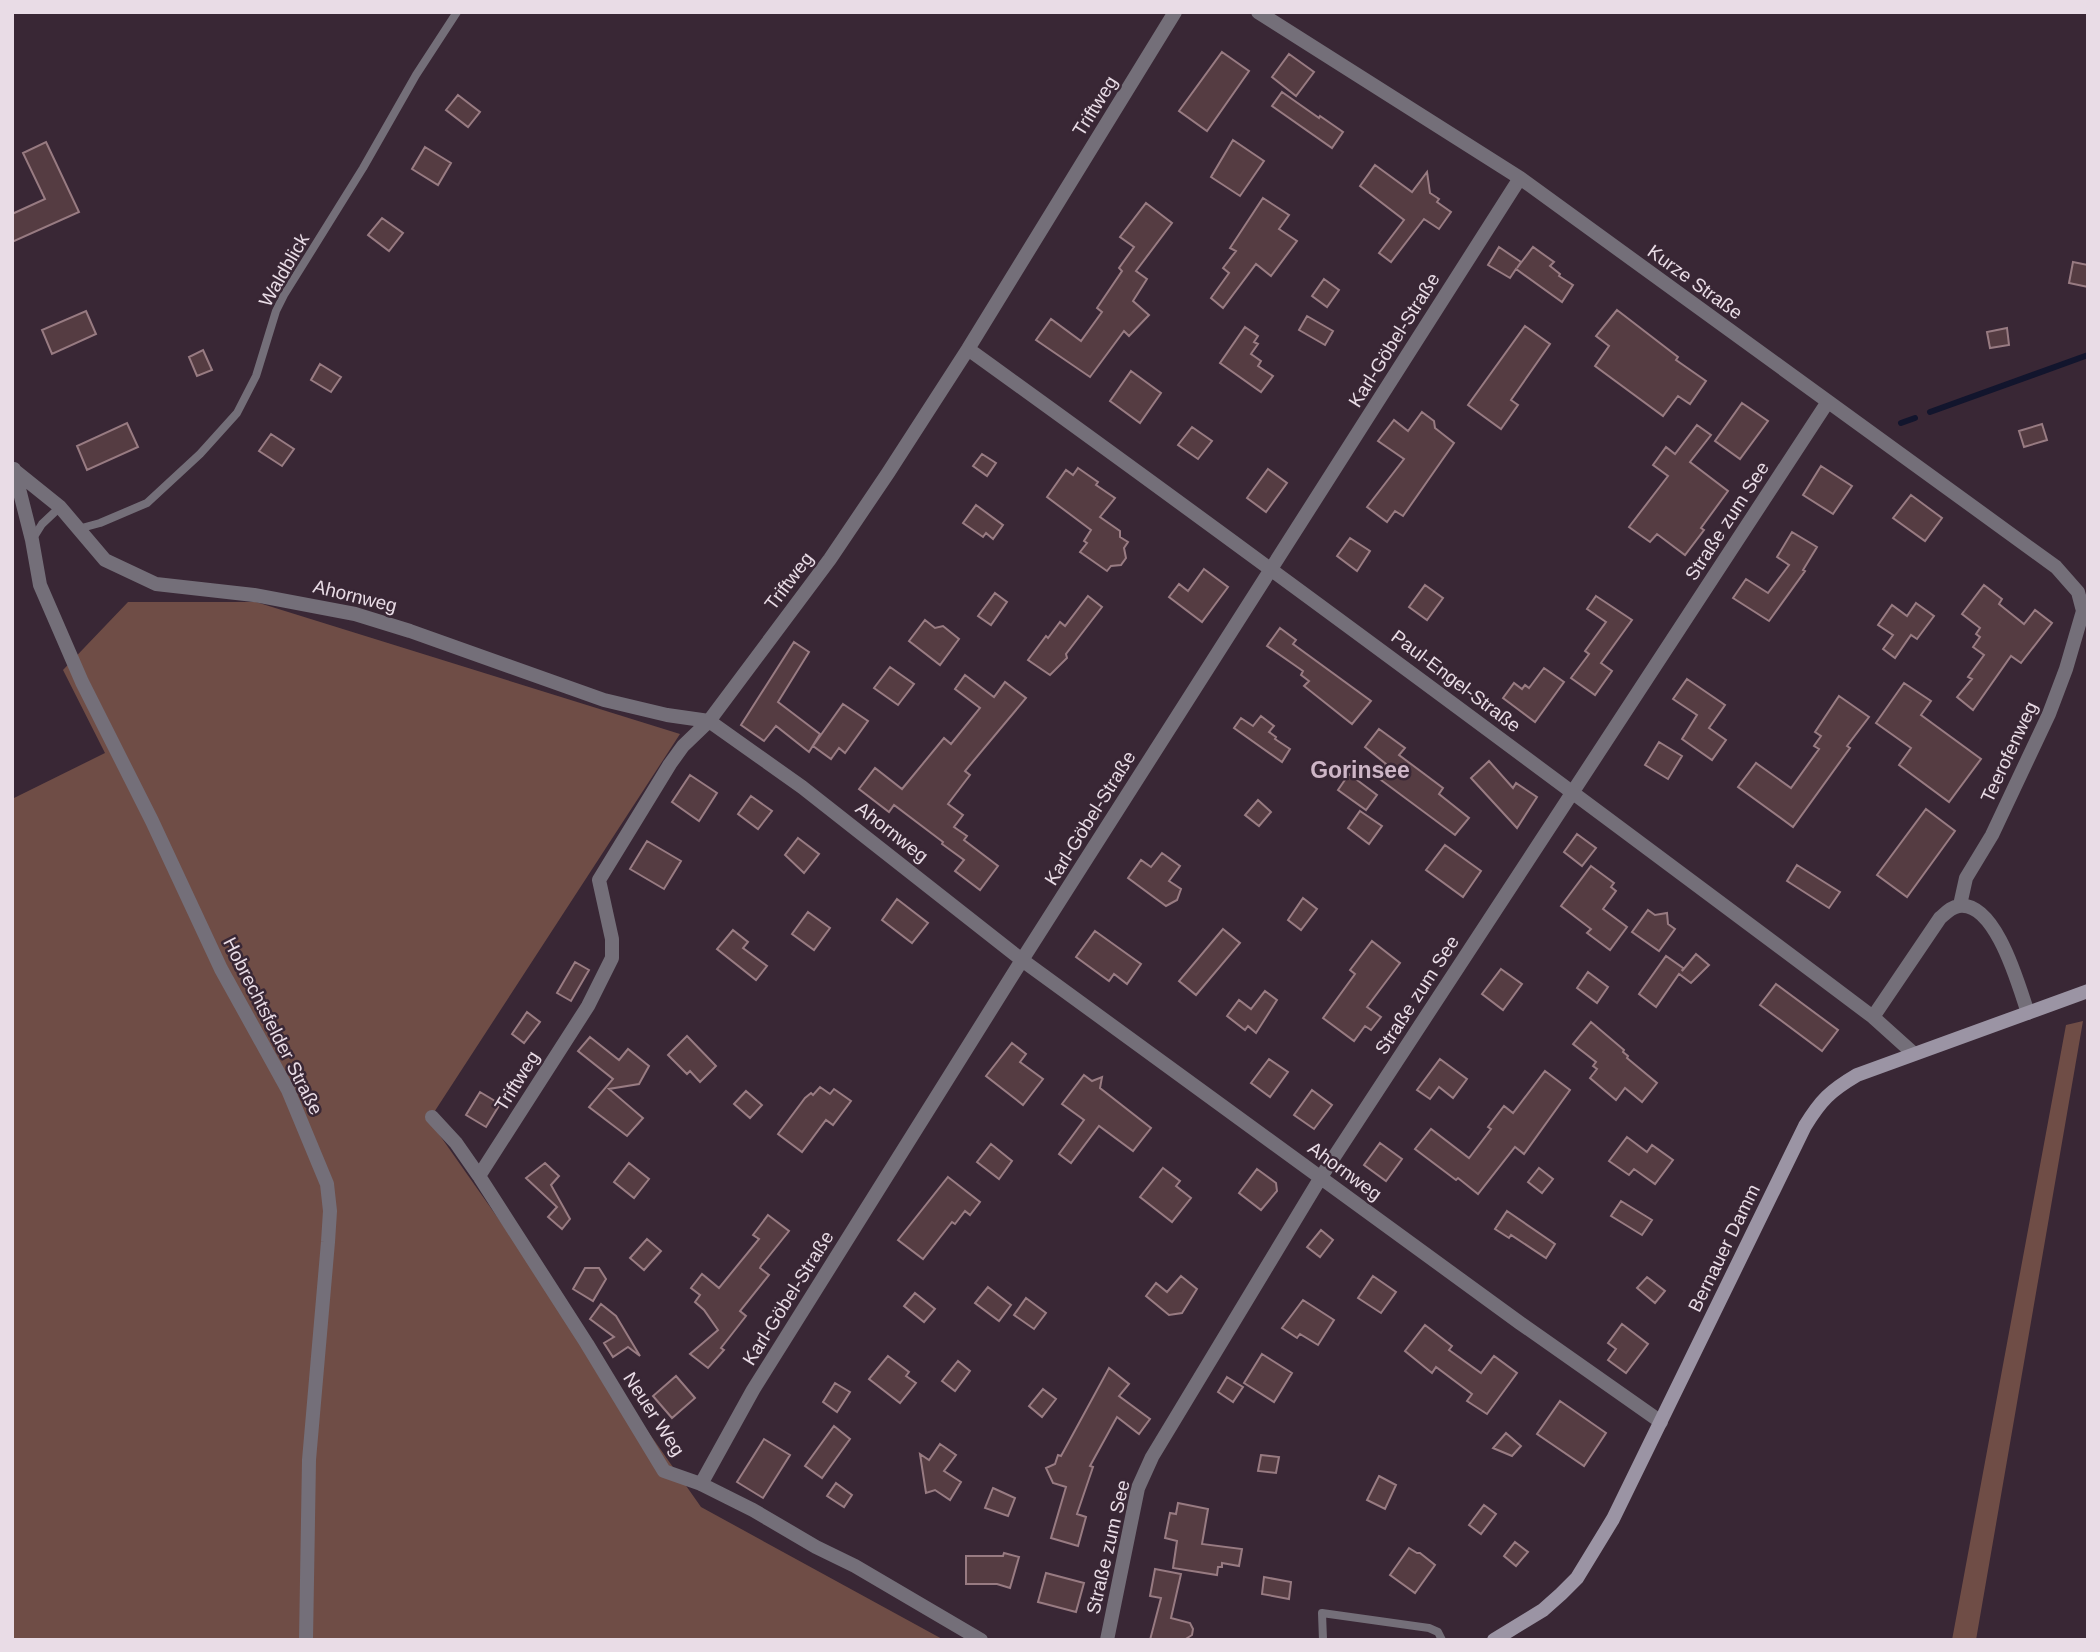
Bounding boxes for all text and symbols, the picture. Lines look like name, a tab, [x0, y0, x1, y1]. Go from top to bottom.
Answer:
street label: Triftweg	[1068, 72, 1122, 140]
street label: Waldblick	[255, 229, 313, 310]
street label: Kurze Straße	[1644, 241, 1746, 323]
street label: Karl-Göbel-Straße	[1344, 269, 1444, 411]
street label: Straße zum See	[1681, 458, 1773, 584]
street label: Triftweg	[760, 548, 818, 614]
street label: Ahornweg	[311, 575, 399, 617]
street label: Paul-Engel-Straße	[1387, 626, 1525, 736]
street label: Teerofenweg	[1976, 698, 2042, 806]
street label: Karl-Göbel-Straße	[1040, 747, 1140, 889]
district label: Gorinsee	[1310, 757, 1410, 783]
street label: Ahornweg	[852, 797, 932, 867]
street label: Straße zum See	[1371, 932, 1463, 1058]
street label: Hobrechtsfelder Straße	[219, 934, 327, 1118]
street label: Triftweg	[490, 1047, 544, 1115]
street label: Ahornweg	[1304, 1137, 1386, 1205]
street label: Bernauer Damm	[1684, 1181, 1764, 1315]
street label: Karl-Göbel-Straße	[738, 1227, 838, 1369]
street label: Neuer Weg	[619, 1368, 689, 1460]
street label: Straße zum See	[1082, 1478, 1134, 1616]

